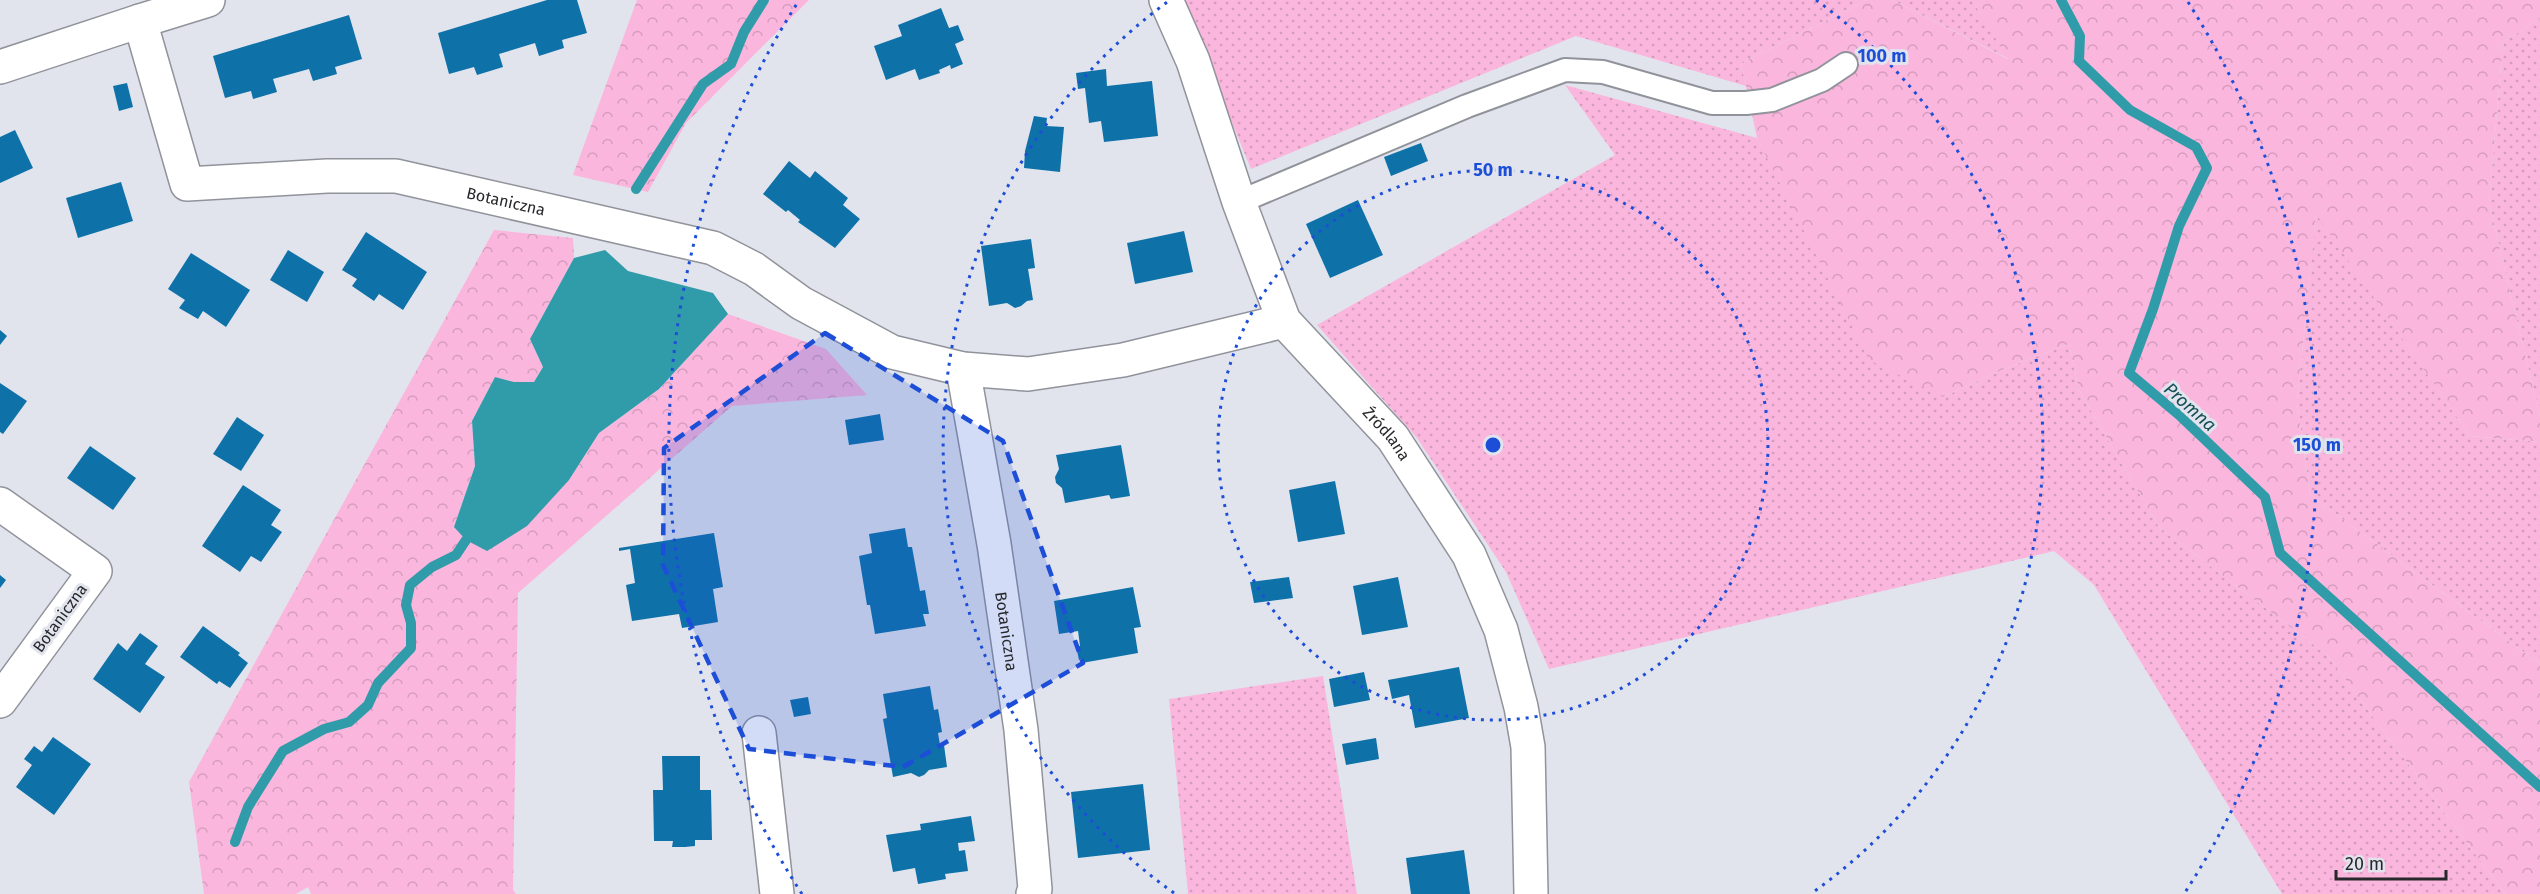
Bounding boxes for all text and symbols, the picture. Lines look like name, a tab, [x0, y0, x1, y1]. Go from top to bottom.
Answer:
text: 100 m	[1858, 45, 1906, 67]
text: 50 m	[1473, 159, 1513, 181]
street label: Botaniczna	[465, 183, 547, 219]
water label: Promna	[2159, 378, 2221, 436]
street label: Źródlana	[1359, 402, 1415, 464]
text: 150 m	[2293, 434, 2341, 456]
centre of rings	[1483, 435, 1503, 455]
street label: Botaniczna	[29, 580, 91, 656]
street label: Botaniczna	[992, 590, 1022, 672]
scale bar	[2336, 843, 2446, 881]
text: 20 m	[2345, 853, 2384, 875]

